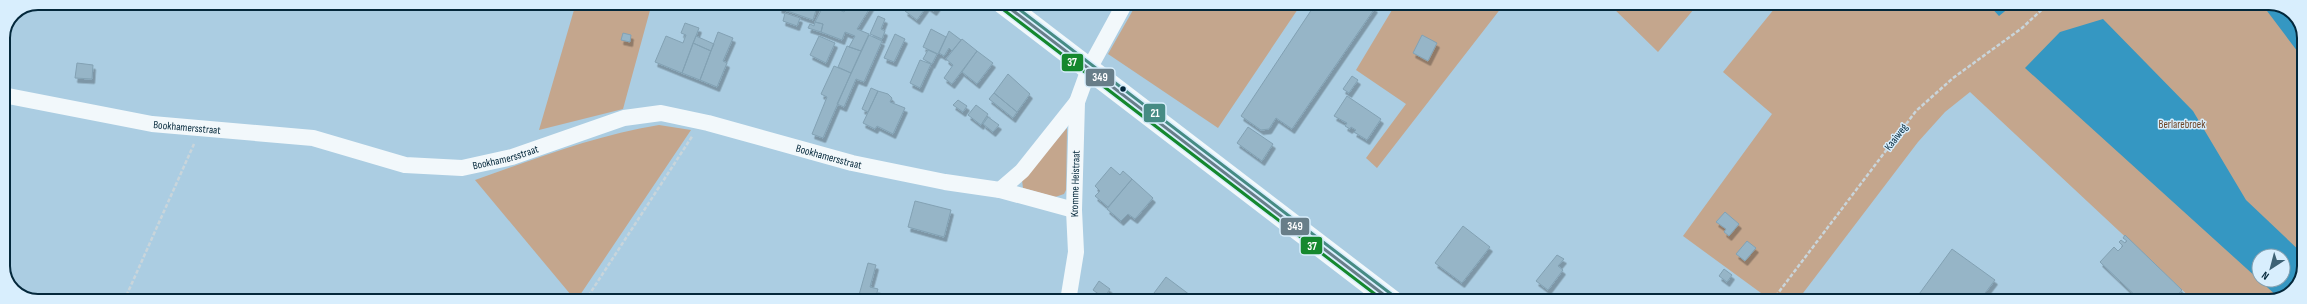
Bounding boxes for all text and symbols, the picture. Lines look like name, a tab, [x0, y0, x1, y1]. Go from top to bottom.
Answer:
line badge: 37	[1061, 53, 1084, 72]
text: 37	[1067, 56, 1077, 69]
line badge: 349	[1085, 68, 1115, 87]
text: 349	[1092, 71, 1108, 84]
unlabelled marker	[1118, 84, 1128, 94]
line badge: 21	[1143, 103, 1166, 123]
text: 21	[1150, 107, 1160, 120]
street label: Bookhamersstraat	[153, 118, 222, 137]
park label: Berlarebroek	[2159, 118, 2206, 131]
street label: Kaaiweg	[1882, 120, 1911, 153]
street label: Bookhamersstraat	[795, 141, 864, 171]
street label: Bookhamersstraat	[471, 142, 541, 172]
street label: Kromme Heistraat	[1067, 149, 1082, 218]
line badge: 349	[1280, 217, 1310, 236]
text: 349	[1287, 220, 1303, 233]
line badge: 37	[1300, 236, 1323, 255]
text: 37	[1307, 240, 1317, 253]
north arrow	[2251, 248, 2291, 288]
text: N	[2259, 269, 2272, 283]

